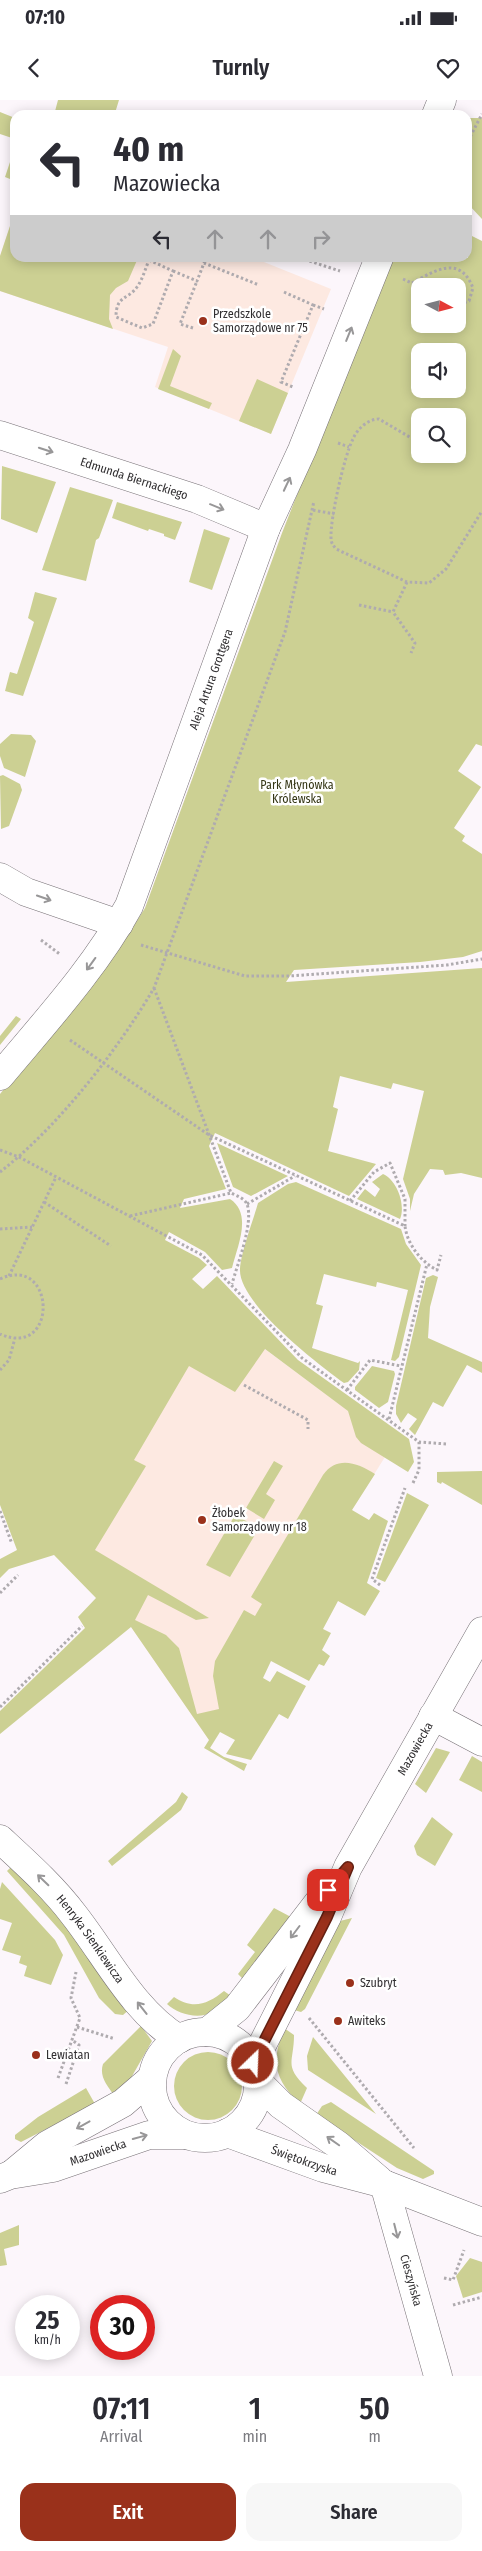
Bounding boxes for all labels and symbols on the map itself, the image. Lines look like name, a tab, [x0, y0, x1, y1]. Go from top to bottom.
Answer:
north arrow	[411, 278, 466, 332]
place label: Przedszkole Samorządowe nr 75	[213, 307, 308, 335]
marker: Przedszkole Samorządowe nr 75	[197, 315, 209, 327]
one-way arrow	[345, 327, 354, 342]
one-way arrow	[38, 446, 54, 455]
street label: Edmunda Biernackiego	[79, 455, 190, 503]
one-way arrow	[282, 477, 292, 492]
one-way arrow	[209, 503, 224, 512]
street label: Aleja Artura Grottgera	[187, 627, 236, 732]
park label: Park Młynówka Królewska	[260, 778, 334, 806]
one-way arrow	[36, 894, 51, 903]
one-way arrow	[86, 957, 96, 971]
place label: Żłobek Samorządowy nr 18	[212, 1505, 307, 1534]
marker: Żłobek Samorządowy nr 18	[196, 1514, 208, 1526]
street label: Mazowiecka	[395, 1720, 436, 1778]
pin	[307, 1869, 349, 1911]
one-way arrow	[37, 1874, 49, 1886]
street label: Henryka Sienkiewicza	[54, 1892, 127, 1986]
one-way arrow	[290, 1925, 300, 1939]
place label: Szubryt	[360, 1976, 397, 1990]
marker: Szubryt	[344, 1977, 356, 1989]
one-way arrow	[137, 2002, 148, 2015]
place label: Awiteks	[348, 2014, 386, 2028]
marker: Awiteks	[332, 2015, 344, 2027]
position arrow	[226, 2036, 278, 2088]
place label: Lewiatan	[46, 2048, 90, 2062]
marker: Lewiatan	[30, 2049, 42, 2061]
one-way arrow	[76, 2120, 91, 2130]
one-way arrow	[132, 2132, 148, 2141]
street label: Mazowiecka	[68, 2136, 128, 2169]
one-way arrow	[327, 2136, 340, 2147]
street label: Świętokrzyska	[269, 2142, 339, 2178]
one-way arrow	[392, 2223, 401, 2239]
street label: Cieszyńska	[397, 2253, 425, 2308]
speed limit sign: 30	[90, 2295, 155, 2360]

